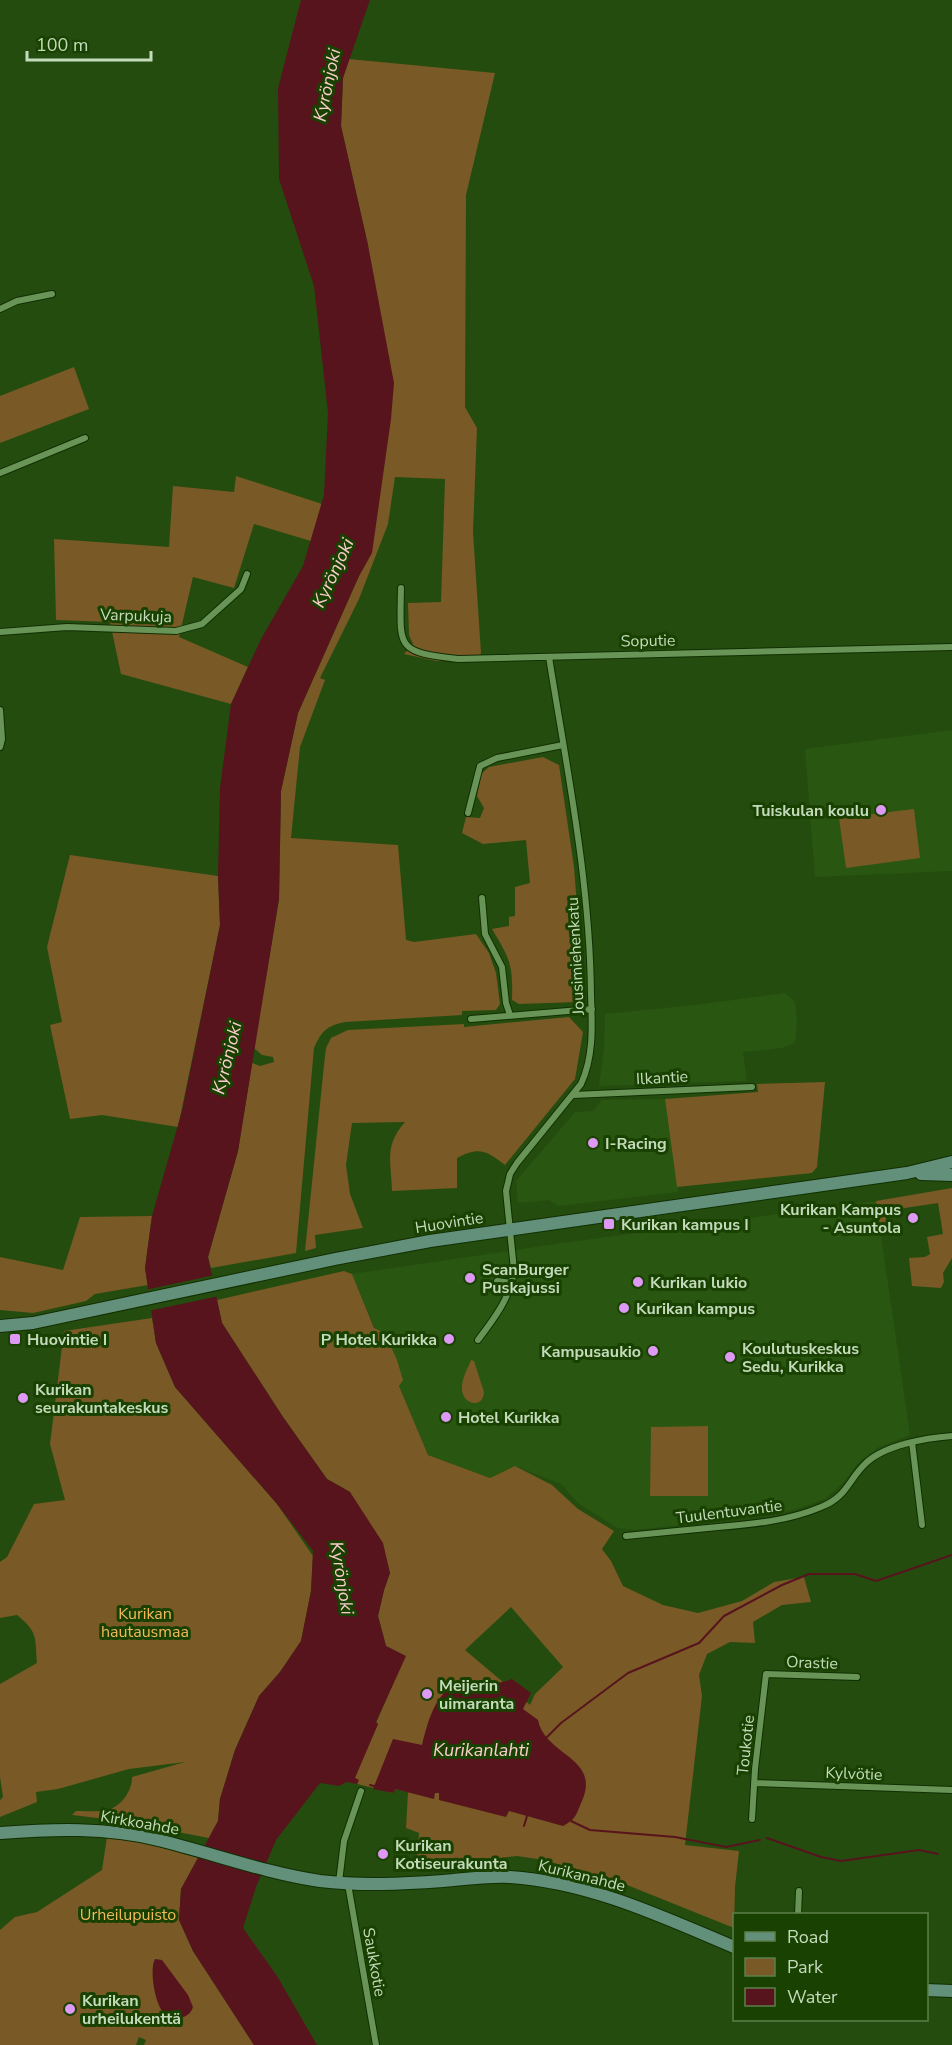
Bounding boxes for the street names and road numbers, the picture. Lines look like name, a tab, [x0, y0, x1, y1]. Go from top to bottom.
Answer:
street label: Varpukuja	[99, 604, 172, 628]
street label: Soputie	[620, 630, 676, 652]
street label: Jousimiehenkatu	[562, 896, 590, 1016]
street label: Ilkantie	[635, 1066, 689, 1090]
street label: Huovintie	[413, 1207, 485, 1239]
street label: Tuulentuvantie	[675, 1495, 783, 1529]
street label: Orastie	[786, 1651, 838, 1675]
street label: Toukotie	[732, 1714, 760, 1776]
street label: Kylvötie	[825, 1762, 883, 1786]
street label: Kirkkoahde	[99, 1805, 181, 1841]
street label: Kurikanahde	[536, 1855, 628, 1897]
street label: Saukkotie	[357, 1926, 391, 1998]

